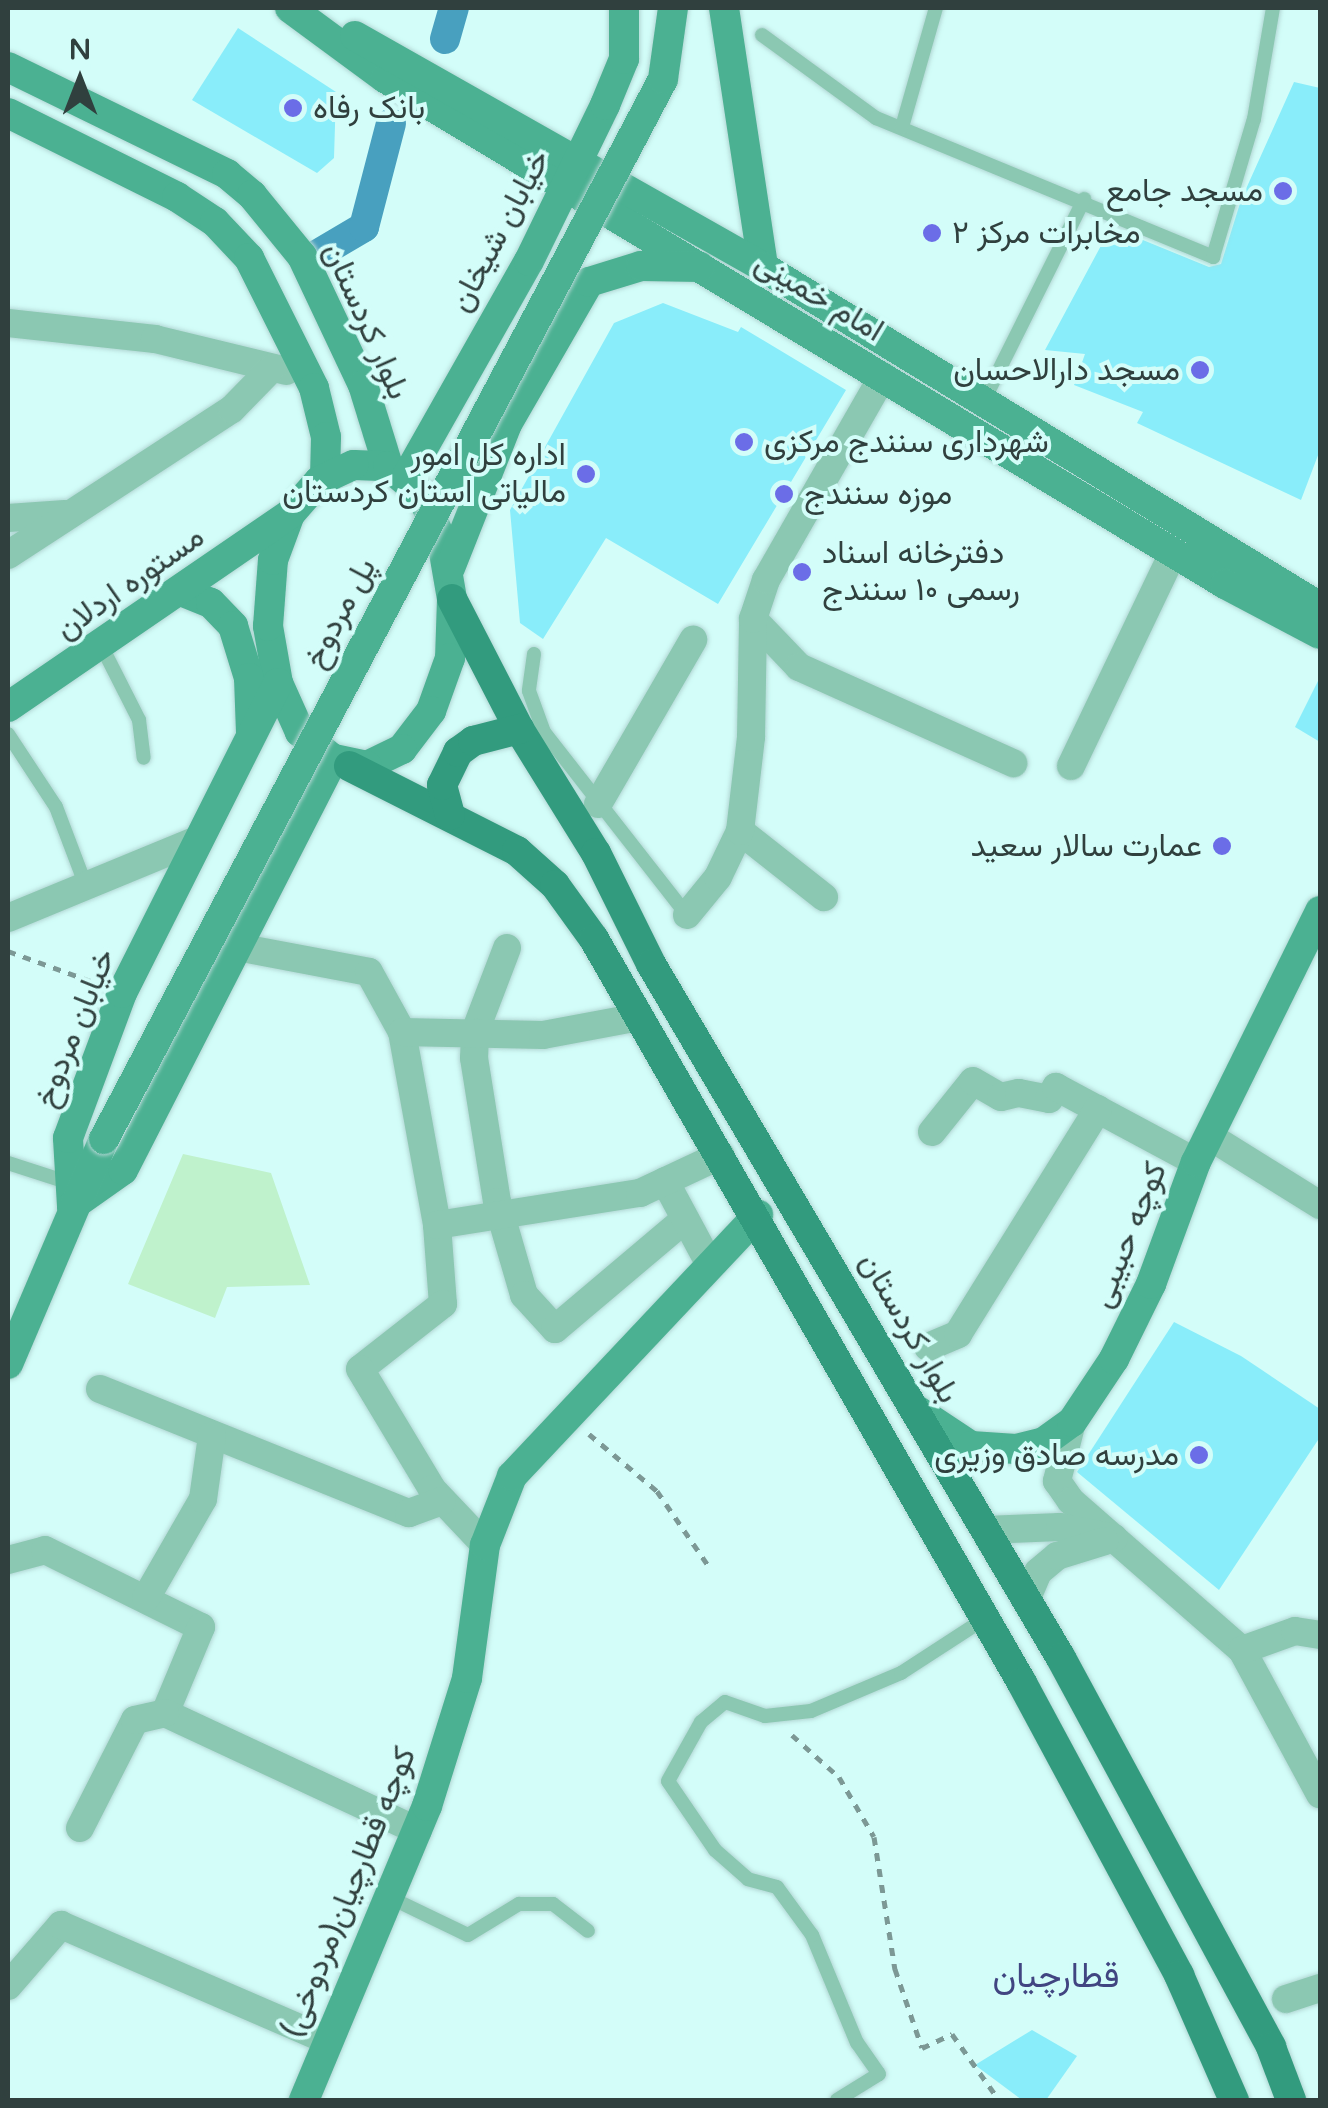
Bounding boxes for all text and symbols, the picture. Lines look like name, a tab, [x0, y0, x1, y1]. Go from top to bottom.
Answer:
north arrow	[30, 30, 130, 130]
text: N	[69, 33, 91, 67]
place label: بانک رفاه	[313, 89, 425, 127]
marker: بانک رفاه	[282, 97, 304, 119]
street label: خیابان شیخان	[441, 143, 559, 319]
place label: مسجد جامع	[1106, 172, 1263, 210]
marker: مسجد جامع	[1272, 180, 1294, 202]
place label: مخابرات مرکز ۲	[952, 214, 1141, 252]
marker: مخابرات مرکز ۲	[921, 222, 943, 244]
street label: بلوار کردستان	[314, 237, 418, 405]
street label: امام خمینی	[748, 244, 890, 350]
place label: مسجد دارالاحسان	[953, 351, 1180, 389]
marker: مسجد دارالاحسان	[1189, 359, 1211, 381]
place label: شهرداری سنندج مرکزی	[764, 423, 1049, 461]
marker: شهرداری سنندج مرکزی	[733, 431, 755, 453]
place label: اداره کل امور مالیاتی استان کردستان	[282, 437, 566, 512]
marker: اداره کل امور مالیاتی استان کردستان	[575, 463, 597, 485]
place label: موزه سنندج	[804, 475, 952, 513]
marker: موزه سنندج	[773, 483, 795, 505]
street label: مستوره اردلان	[48, 518, 212, 648]
place label: دفترخانه اسناد رسمی ۱۰ سنندج	[822, 535, 1020, 610]
street label: پل مردوخ	[295, 552, 385, 674]
marker: دفترخانه اسناد رسمی ۱۰ سنندج	[791, 561, 813, 583]
place label: عمارت سالار سعید	[971, 827, 1202, 865]
marker: عمارت سالار سعید	[1211, 835, 1233, 857]
street label: خیابان مردوخ	[26, 943, 124, 1113]
street label: کوچه حبیبی	[1082, 1157, 1176, 1313]
street label: بلوار کردستان	[851, 1246, 967, 1410]
place label: مدرسه صادق وزیری	[934, 1436, 1179, 1474]
marker: مدرسه صادق وزیری	[1188, 1444, 1210, 1466]
street label: کوچه قطارچیان(مردوخی)	[273, 1741, 425, 2043]
district label: قطارچیان	[992, 1955, 1120, 1997]

